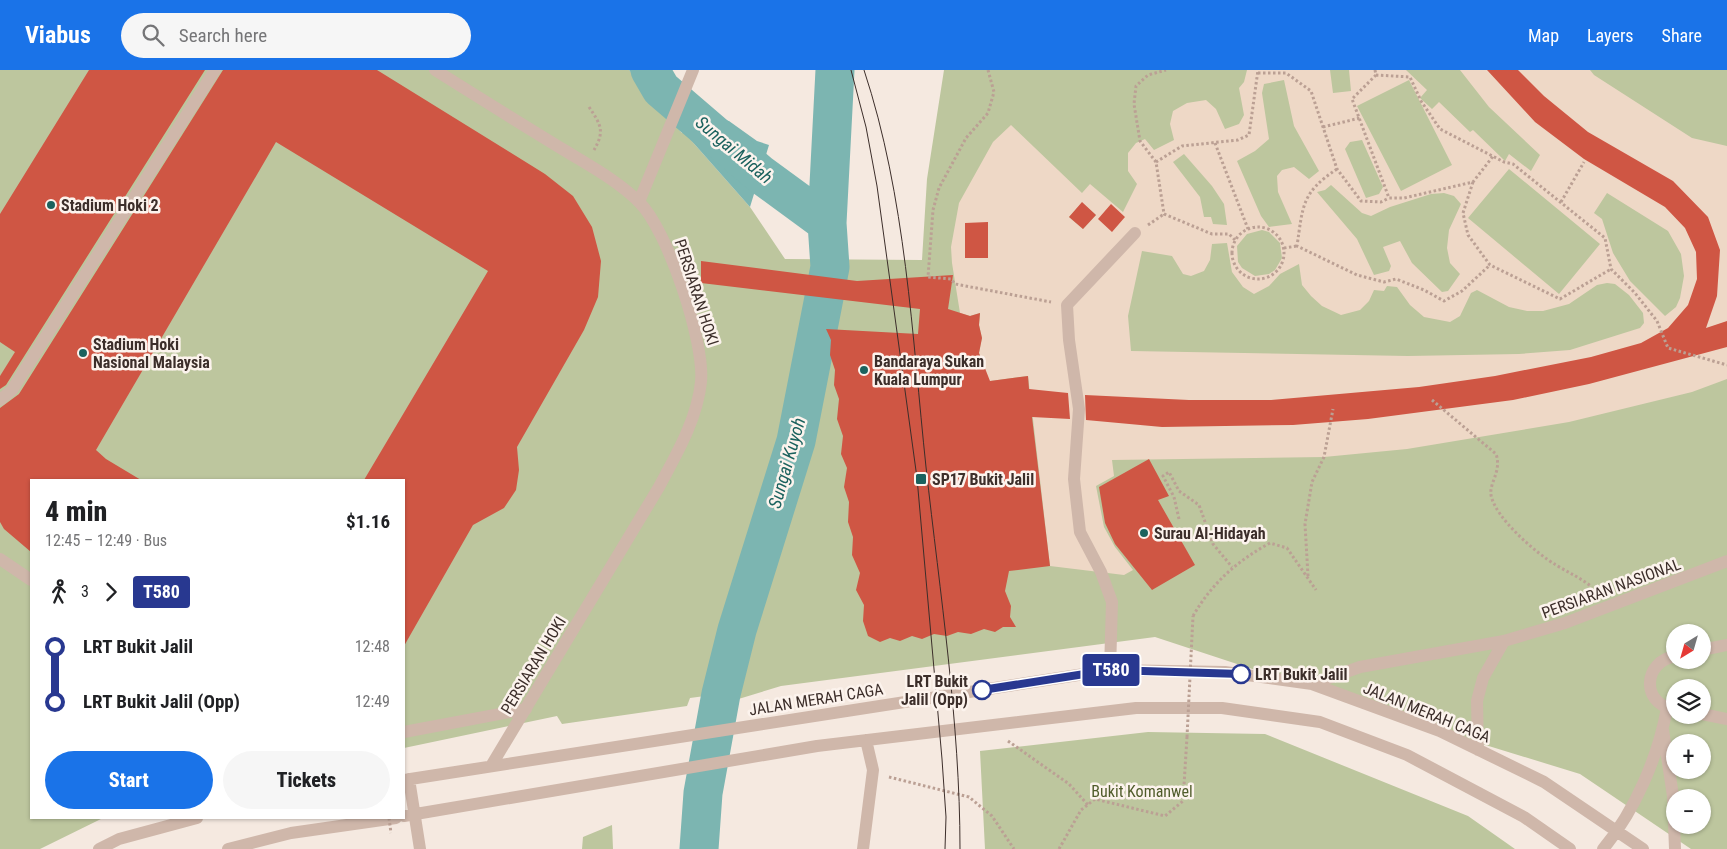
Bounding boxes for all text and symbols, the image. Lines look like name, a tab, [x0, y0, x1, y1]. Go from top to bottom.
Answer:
search box	[121, 13, 471, 58]
text: Viabus	[25, 21, 91, 49]
icon: search	[139, 21, 167, 49]
text: Search here	[179, 24, 267, 47]
text: Map	[1528, 25, 1559, 46]
text: Layers	[1587, 25, 1634, 46]
text: Share	[1662, 25, 1702, 46]
water label: Sungai Midah	[692, 111, 777, 188]
place label: Stadium Hoki 2	[61, 196, 159, 215]
marker: Stadium Hoki 2	[45, 199, 57, 211]
street label: PERSIARAN HOKI	[670, 237, 723, 348]
place label: Stadium Hoki Nasional Malaysia	[93, 335, 210, 372]
marker: Stadium Hoki Nasional Malaysia	[77, 347, 89, 359]
place label: Bandaraya Sukan Kuala Lumpur	[874, 352, 984, 389]
marker: Bandaraya Sukan Kuala Lumpur	[858, 364, 870, 376]
water label: Sungai Kuyoh	[764, 415, 809, 511]
place label: SP17 Bukit Jalil	[932, 470, 1034, 489]
marker: SP17 Bukit Jalil	[914, 472, 928, 486]
text: 4 min	[45, 495, 107, 528]
text: $1.16	[346, 510, 390, 533]
place label: Surau Al-Hidayah	[1154, 524, 1266, 543]
marker: Surau Al-Hidayah	[1138, 527, 1150, 539]
text: 12:45 – 12:49 · Bus	[45, 531, 167, 550]
street label: PERSIARAN NASIONAL	[1539, 554, 1684, 622]
icon: walk	[45, 578, 73, 606]
icon: forward	[97, 578, 125, 606]
text: T580	[143, 581, 180, 602]
text: 3	[81, 582, 89, 601]
street label: PERSIARAN HOKI	[497, 613, 570, 718]
north arrow	[1666, 624, 1711, 669]
map controls	[1666, 624, 1711, 834]
text: LRT Bukit Jalil	[83, 635, 193, 658]
text: 12:48	[355, 637, 390, 656]
line badge: T580	[1076, 654, 1146, 686]
text: T580	[1092, 659, 1130, 680]
marker: LRT Bukit Jalil	[1231, 664, 1251, 684]
place label: LRT Bukit Jalil	[1255, 665, 1348, 684]
place label: LRT Bukit Jalil (Opp)	[901, 672, 968, 709]
street label: JALAN MERAH CAGA	[1360, 678, 1493, 747]
button: layers	[1666, 679, 1711, 724]
street label: JALAN MERAH CAGA	[748, 680, 885, 719]
marker: LRT Bukit Jalil (Opp)	[972, 680, 992, 700]
text: LRT Bukit Jalil (Opp)	[83, 690, 240, 713]
text: 12:49	[355, 692, 390, 711]
button: +	[1666, 734, 1711, 779]
button: Start	[45, 751, 213, 809]
button: Tickets	[223, 751, 390, 809]
park label: Bukit Komanwel	[1091, 782, 1193, 801]
button: −	[1666, 789, 1711, 834]

